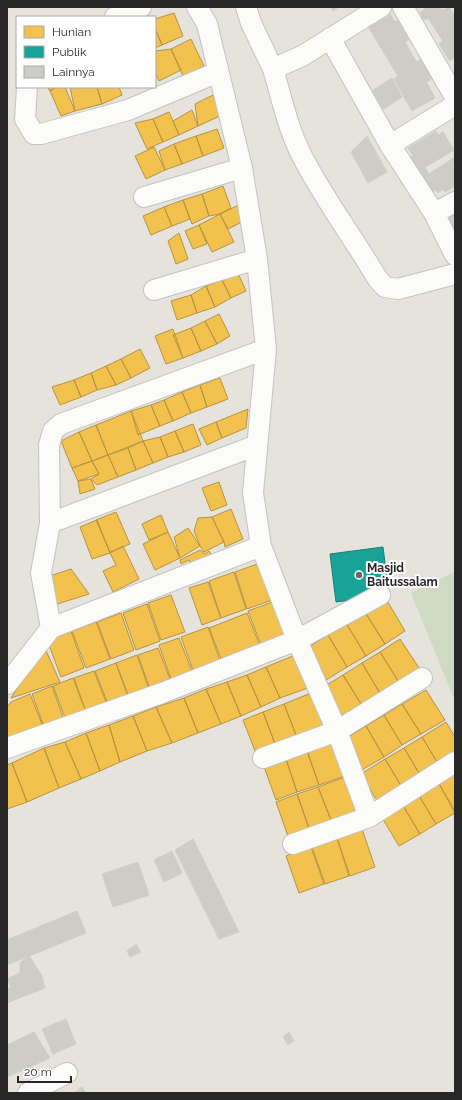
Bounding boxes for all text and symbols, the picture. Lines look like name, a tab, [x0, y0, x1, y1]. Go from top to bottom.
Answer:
legend	[16, 16, 156, 88]
text: Hunian	[52, 25, 91, 39]
text: Publik	[52, 45, 87, 59]
text: Lainnya	[52, 65, 95, 79]
place label: Masjid Baitussalam	[367, 561, 438, 589]
marker: Masjid Baitussalam	[354, 570, 364, 580]
scale bar	[18, 1058, 71, 1084]
text: 20 m	[24, 1065, 52, 1079]

